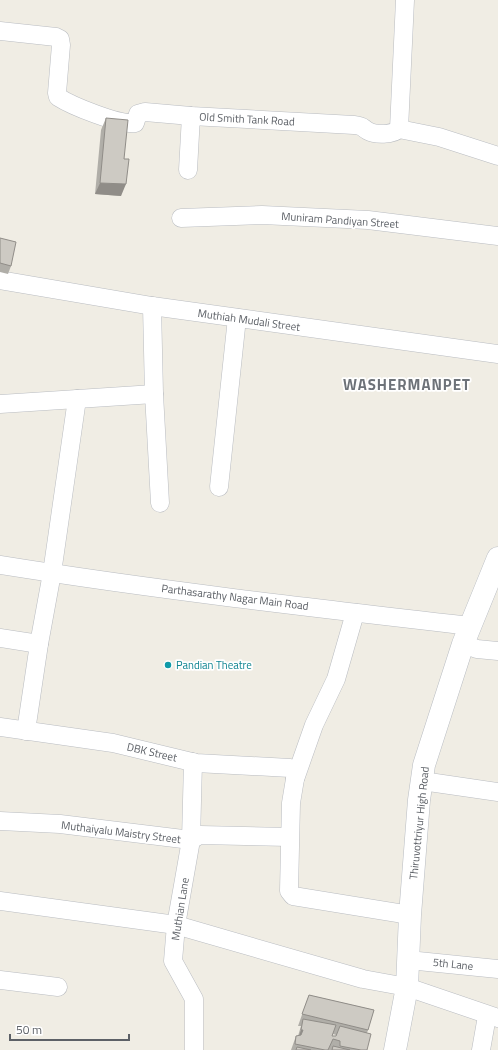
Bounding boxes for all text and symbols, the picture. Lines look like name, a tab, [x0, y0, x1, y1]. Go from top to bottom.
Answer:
street label: Old Smith Tank Road	[199, 109, 295, 129]
street label: Muniram Pandiyan Street	[281, 208, 399, 232]
street label: Muthiah Mudali Street	[197, 305, 301, 335]
district label: WASHERMANPET	[343, 373, 471, 396]
street label: Parthasarathy Nagar Main Road	[161, 580, 310, 614]
place label: Pandian Theatre	[176, 657, 252, 673]
marker: Pandian Theatre	[163, 660, 173, 670]
street label: DBK Street	[125, 738, 179, 766]
street label: Thiruvottriyur High Road	[405, 765, 433, 880]
street label: Muthaiyalu Maistry Street	[60, 817, 182, 847]
street label: Muthian Lane	[167, 876, 193, 942]
street label: 5th Lane	[432, 954, 474, 974]
scale bar	[10, 1016, 129, 1042]
text: 50 m	[16, 1020, 42, 1039]

